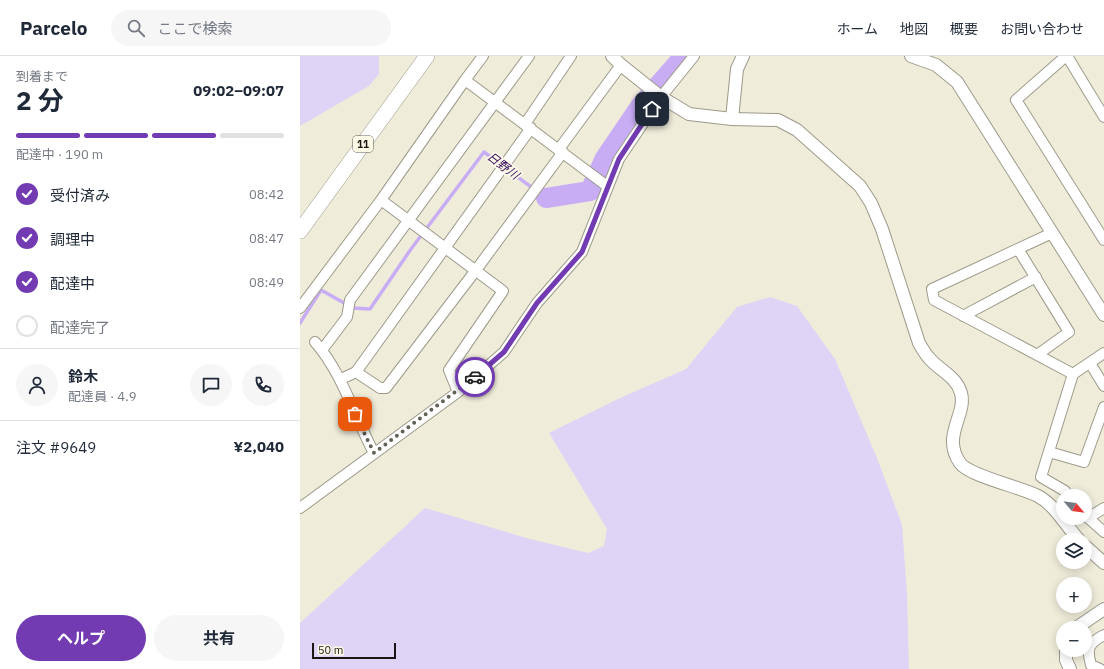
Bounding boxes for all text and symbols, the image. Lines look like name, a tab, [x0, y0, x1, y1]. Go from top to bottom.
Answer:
search box	[111, 10, 391, 46]
text: Parcelo	[20, 16, 87, 40]
icon: search	[125, 17, 147, 39]
text: ここで検索	[157, 19, 232, 38]
text: ホーム	[836, 20, 878, 38]
text: 地図	[900, 20, 928, 38]
text: 概要	[950, 20, 978, 38]
text: お問い合わせ	[1000, 20, 1084, 38]
text: 到着まで	[16, 68, 68, 85]
text: 09:02–09:07	[193, 81, 284, 100]
text: 2 分	[16, 83, 64, 117]
pin	[635, 92, 669, 126]
icon: home	[641, 98, 663, 120]
road number: 11	[353, 136, 373, 152]
text: 配達中 · 190 m	[16, 146, 103, 163]
water label: 日野川	[484, 149, 524, 184]
icon: check	[16, 183, 38, 205]
text: 受付済み	[50, 186, 110, 205]
text: 08:42	[249, 186, 284, 203]
icon: check	[16, 227, 38, 249]
text: 調理中	[50, 230, 95, 249]
text: 08:47	[249, 230, 284, 247]
icon: check	[16, 271, 38, 293]
text: 配達中	[50, 274, 95, 293]
text: 08:49	[249, 274, 284, 291]
text: 配達完了	[50, 318, 110, 337]
courier	[455, 357, 495, 397]
button: person	[16, 364, 58, 406]
button: chat	[190, 364, 232, 406]
button: phone	[242, 364, 284, 406]
icon: car	[464, 366, 486, 388]
text: 鈴木	[68, 367, 98, 386]
text: 配達員 · 4.9	[68, 388, 137, 405]
pin	[338, 397, 372, 431]
icon: bag	[344, 403, 366, 425]
text: ¥2,040	[234, 437, 284, 456]
text: 注文 #9649	[16, 438, 96, 457]
north arrow	[1056, 489, 1092, 525]
map controls	[1056, 489, 1092, 657]
button: layers	[1056, 533, 1092, 569]
button: +	[1056, 577, 1092, 613]
button: ヘルプ	[16, 615, 146, 661]
button: 共有	[154, 615, 284, 661]
button: −	[1056, 621, 1092, 657]
scale bar	[312, 641, 396, 660]
text: 50 m	[318, 643, 343, 657]

